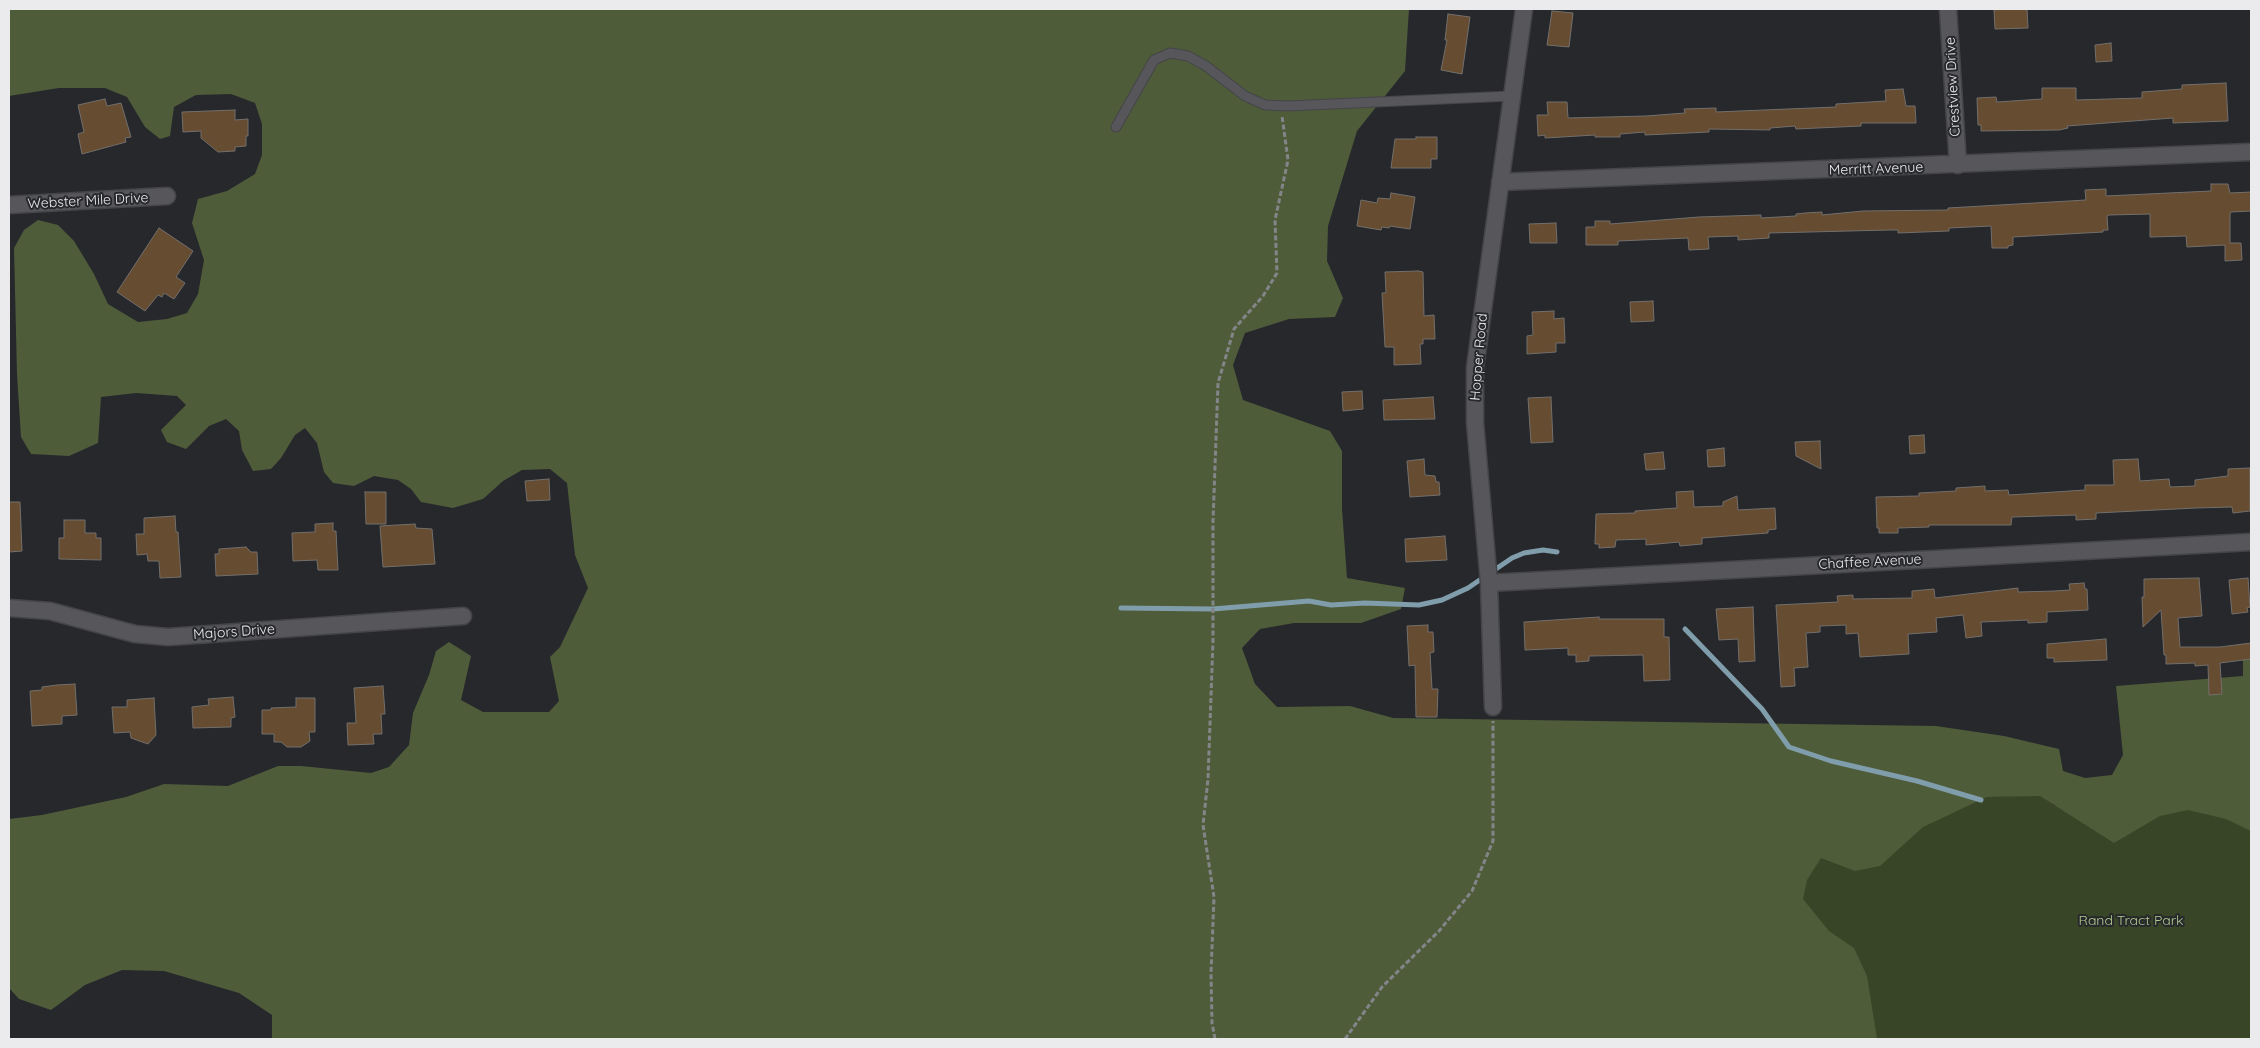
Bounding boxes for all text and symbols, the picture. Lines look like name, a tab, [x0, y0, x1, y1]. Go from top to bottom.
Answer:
street label: Crestview Drive	[1942, 37, 1964, 137]
street label: Merritt Avenue	[1829, 159, 1923, 179]
street label: Webster Mile Drive	[27, 189, 149, 213]
street label: Hopper Road	[1467, 313, 1491, 401]
street label: Chaffee Avenue	[1818, 551, 1922, 573]
street label: Majors Drive	[193, 621, 275, 643]
park label: Rand Tract Park	[2078, 913, 2184, 929]

